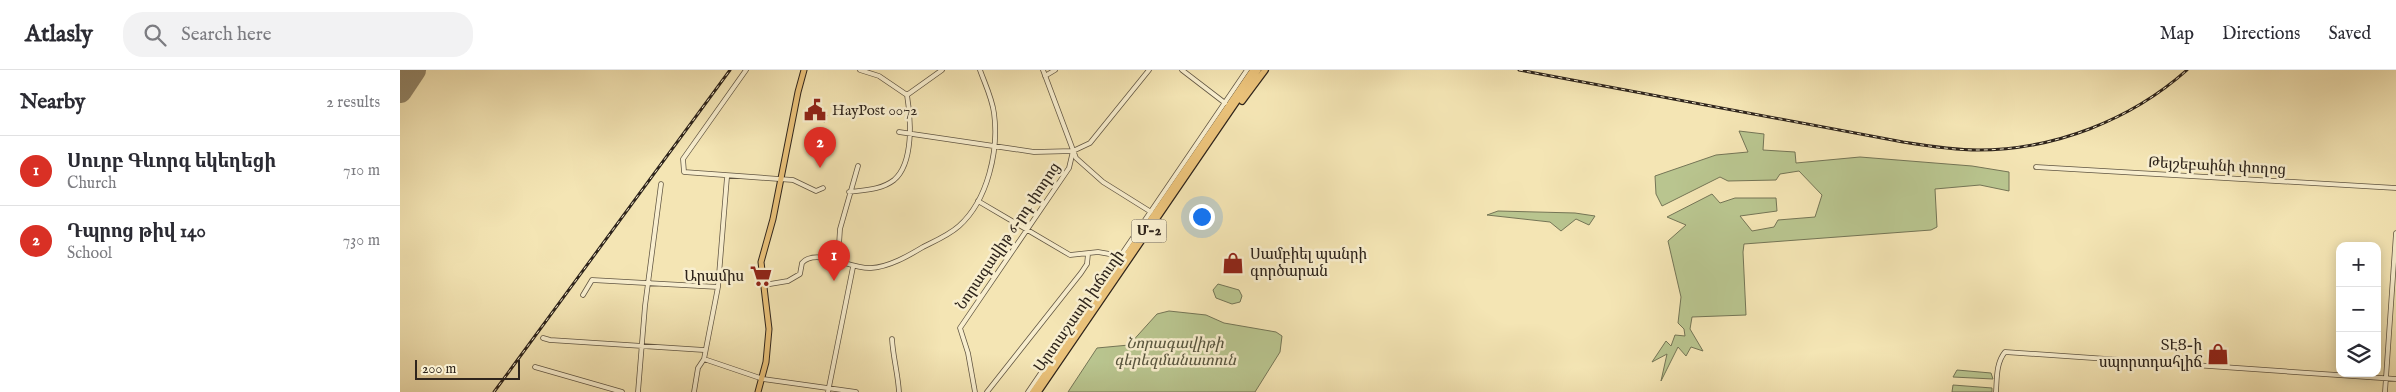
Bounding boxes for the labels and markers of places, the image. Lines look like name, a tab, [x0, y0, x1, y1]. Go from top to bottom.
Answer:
public building icon: HayPost 0072	[802, 97, 828, 123]
place label: HayPost 0072	[832, 101, 917, 120]
pin: 2	[804, 127, 836, 168]
pin: 1	[818, 240, 850, 281]
place label: Սամբիել պանրի գործարան	[1250, 245, 1367, 281]
shop icon: Սամբիել պանրի գործարան	[1220, 250, 1246, 276]
supermarket icon: Արամիս	[748, 263, 774, 289]
place label: Արամիս	[684, 267, 744, 286]
place label: ՏԷՑ-ի սպորտդահլիճ	[2099, 336, 2202, 372]
shop icon: ՏԷՑ-ի սպորտդահլիճ	[2205, 341, 2231, 367]

